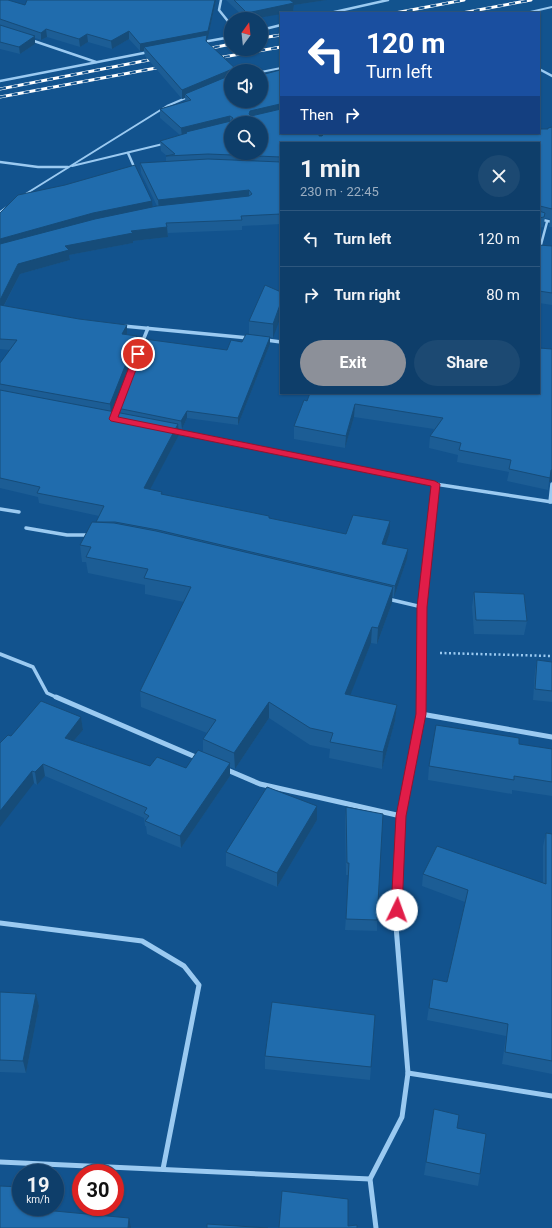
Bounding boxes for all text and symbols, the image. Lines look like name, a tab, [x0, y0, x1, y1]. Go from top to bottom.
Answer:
north arrow	[224, 12, 268, 56]
map controls	[224, 12, 268, 160]
text: 120 m	[366, 27, 445, 60]
icon: left	[300, 28, 352, 80]
text: Turn left	[366, 61, 432, 82]
button: sound	[224, 64, 268, 108]
icon: right	[341, 104, 363, 126]
text: Then	[300, 106, 333, 124]
button: search	[224, 116, 268, 160]
text: 1 min	[300, 155, 360, 183]
button: close	[478, 155, 520, 197]
text: 230 m · 22:45	[300, 184, 379, 199]
icon: left	[300, 228, 322, 250]
text: Turn left	[334, 230, 391, 248]
text: 120 m	[478, 230, 520, 248]
icon: right	[300, 284, 322, 306]
text: Turn right	[334, 286, 400, 304]
text: 80 m	[486, 286, 520, 304]
pin	[121, 337, 155, 371]
button: Exit	[300, 340, 406, 386]
button: Share	[414, 340, 520, 386]
icon: arrive	[127, 343, 149, 365]
position arrow	[376, 889, 418, 931]
speed limit sign: 30	[72, 1164, 124, 1216]
text: 19	[27, 1173, 49, 1197]
text: km/h	[26, 1194, 50, 1205]

